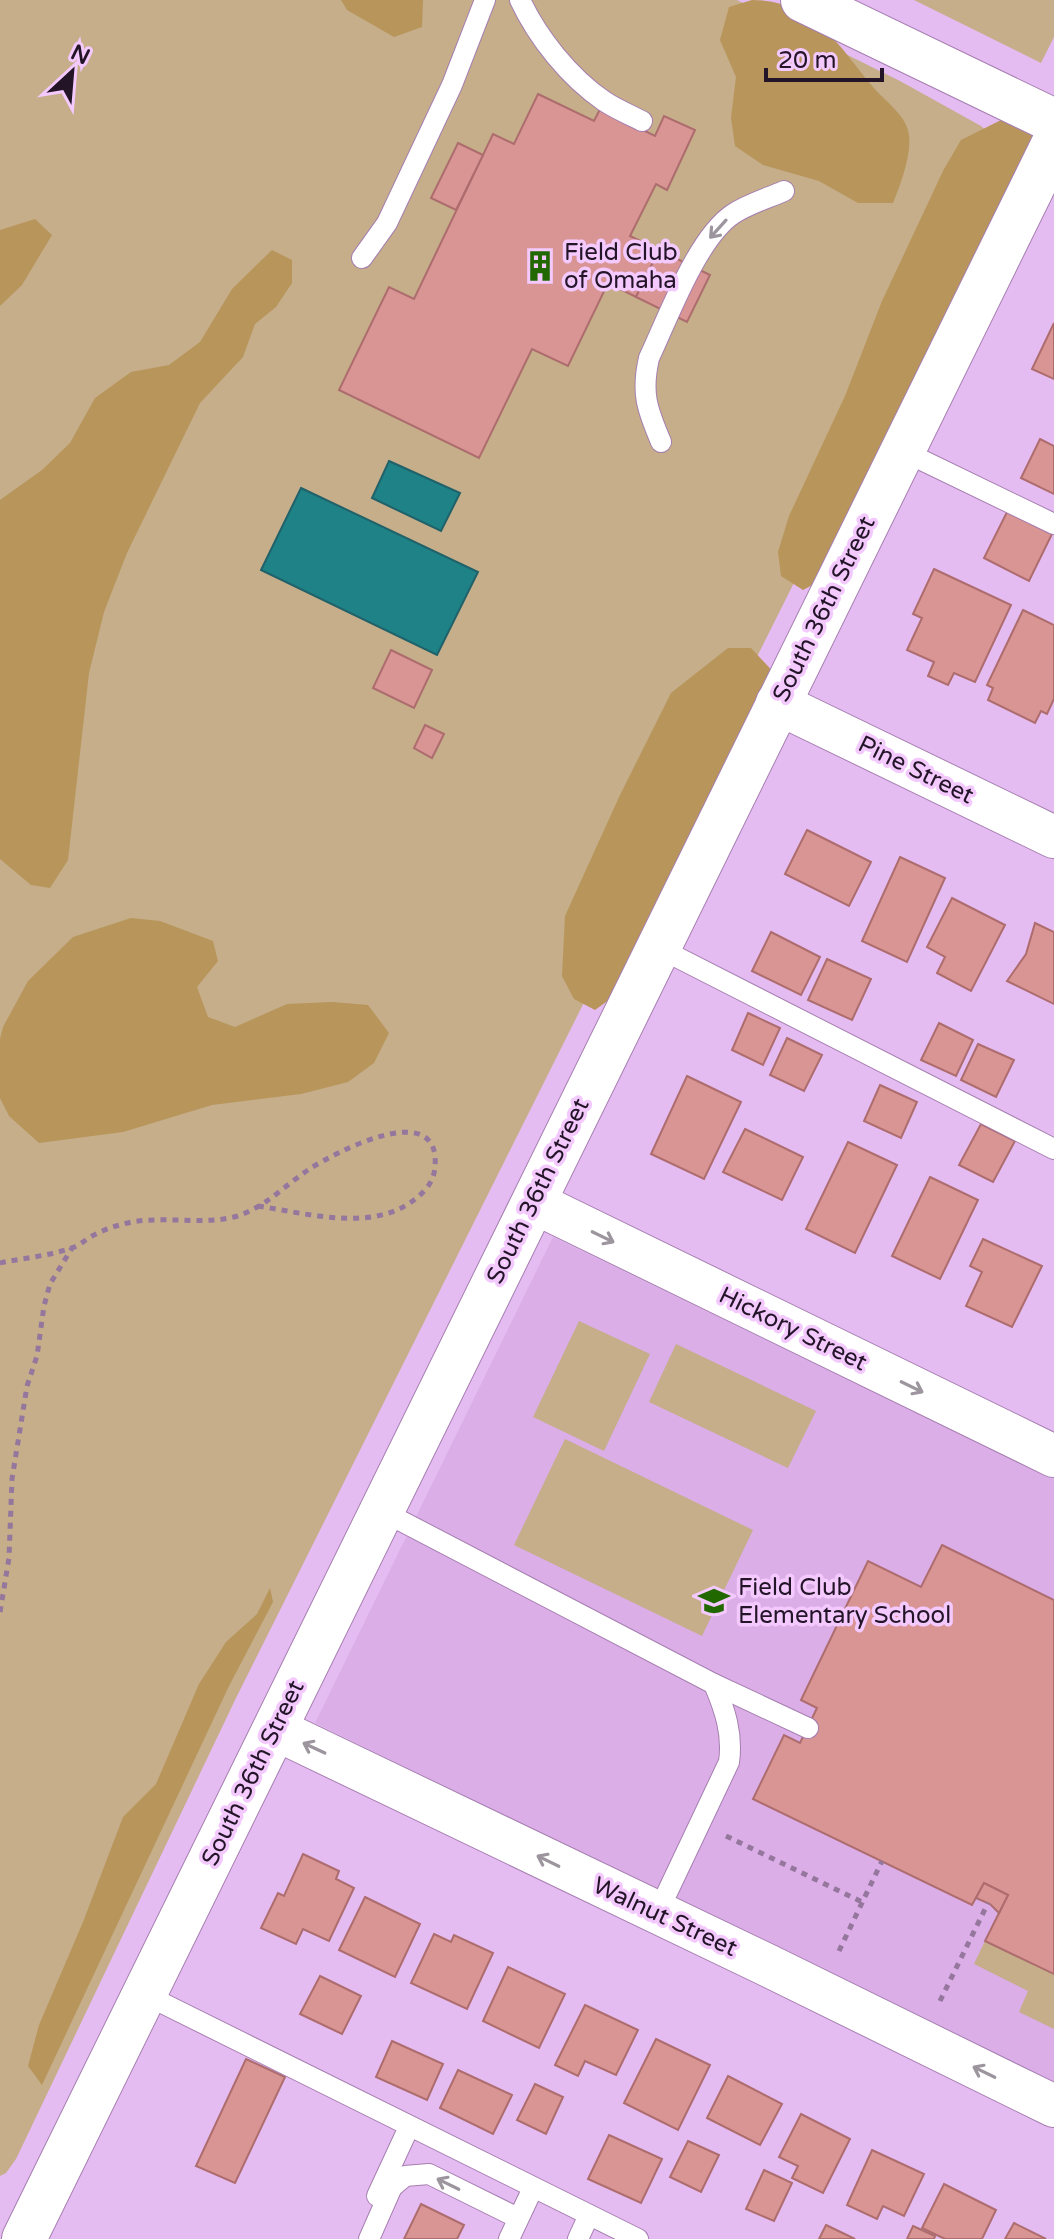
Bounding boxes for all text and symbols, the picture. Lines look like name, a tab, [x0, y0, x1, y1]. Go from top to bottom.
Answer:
north arrow	[32, 32, 112, 112]
scale bar	[766, 32, 882, 82]
text: N	[67, 39, 94, 70]
text: 20 m	[778, 46, 836, 75]
one-way arrow	[709, 219, 727, 239]
place label: Field Club of Omaha	[564, 238, 678, 295]
building icon: Field Club of Omaha	[523, 249, 557, 283]
street label: South 36th Street	[767, 512, 881, 706]
street label: Pine Street	[853, 730, 979, 810]
street label: South 36th Street	[481, 1094, 595, 1288]
one-way arrow	[590, 1229, 614, 1245]
street label: Hickory Street	[714, 1281, 872, 1377]
one-way arrow	[900, 1380, 924, 1395]
place label: Field Club Elementary School	[738, 1573, 951, 1630]
school or university icon: Field Club Elementary School	[697, 1584, 731, 1618]
street label: South 36th Street	[196, 1676, 310, 1870]
one-way arrow	[303, 1740, 327, 1755]
one-way arrow	[537, 1853, 561, 1868]
street label: Walnut Street	[588, 1871, 742, 1963]
one-way arrow	[972, 2064, 996, 2079]
one-way arrow	[437, 2176, 461, 2191]

